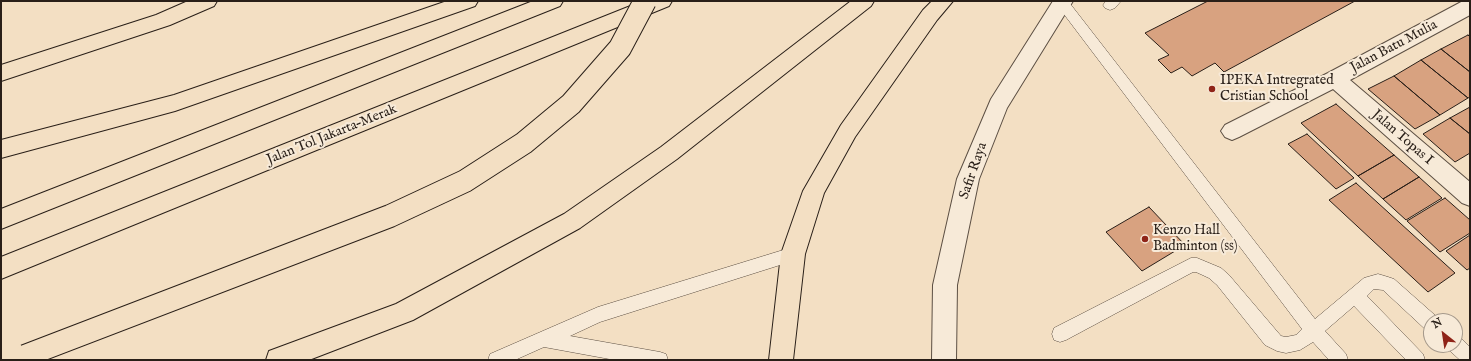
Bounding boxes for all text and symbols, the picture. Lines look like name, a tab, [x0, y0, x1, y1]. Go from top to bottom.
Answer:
street label: Jalan Batu Mulia	[1348, 17, 1440, 77]
place label: IPEKA Intregrated Cristian School	[1220, 73, 1334, 106]
marker: IPEKA Intregrated Cristian School	[1207, 84, 1217, 94]
street label: Jalan Tol Jakarta–Merak	[264, 101, 400, 169]
street label: Jalan Topas I	[1368, 107, 1436, 169]
street label: Safir Raya	[956, 140, 992, 202]
place label: Kenzo Hall Badminton (ss)	[1153, 223, 1238, 256]
marker: Kenzo Hall Badminton (ss)	[1140, 234, 1150, 244]
north arrow	[1423, 313, 1463, 353]
text: N	[1430, 315, 1445, 332]

